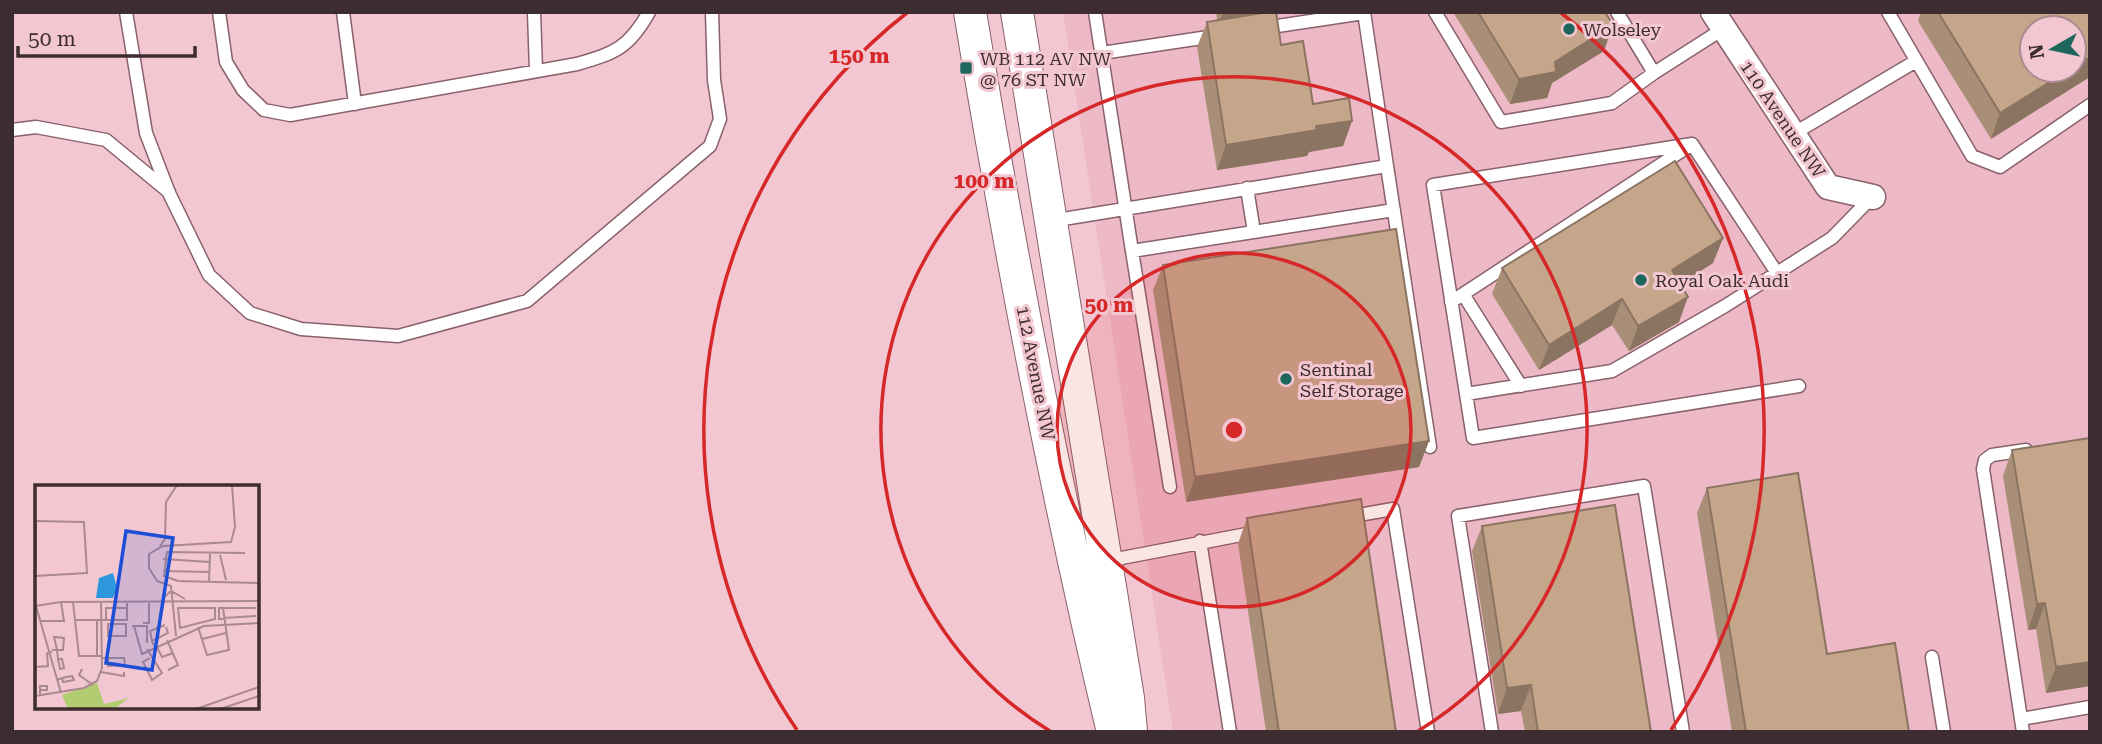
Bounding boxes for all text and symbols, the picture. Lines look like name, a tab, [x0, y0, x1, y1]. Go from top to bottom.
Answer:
scale bar	[18, 14, 194, 58]
north arrow	[2018, 14, 2088, 84]
place label: Wolseley	[1583, 19, 1662, 40]
marker: Wolseley	[1561, 21, 1577, 37]
text: 50 m	[28, 27, 76, 51]
text: N	[2024, 42, 2049, 61]
text: 150 m	[829, 44, 889, 68]
place label: WB 112 AV NW @ 76 ST NW	[980, 48, 1112, 90]
street label: 110 Avenue NW	[1736, 57, 1830, 182]
marker: WB 112 AV NW @ 76 ST NW	[958, 60, 974, 76]
text: 100 m	[954, 169, 1014, 193]
place label: Royal Oak Audi	[1655, 270, 1789, 291]
marker: Royal Oak Audi	[1633, 272, 1649, 288]
text: 50 m	[1084, 293, 1134, 317]
street label: 112 Avenue NW	[1013, 304, 1059, 443]
place label: Sentinal Self Storage	[1300, 359, 1404, 401]
marker: Sentinal Self Storage	[1278, 371, 1294, 387]
centre of rings	[1222, 418, 1246, 442]
inset map	[35, 485, 259, 709]

